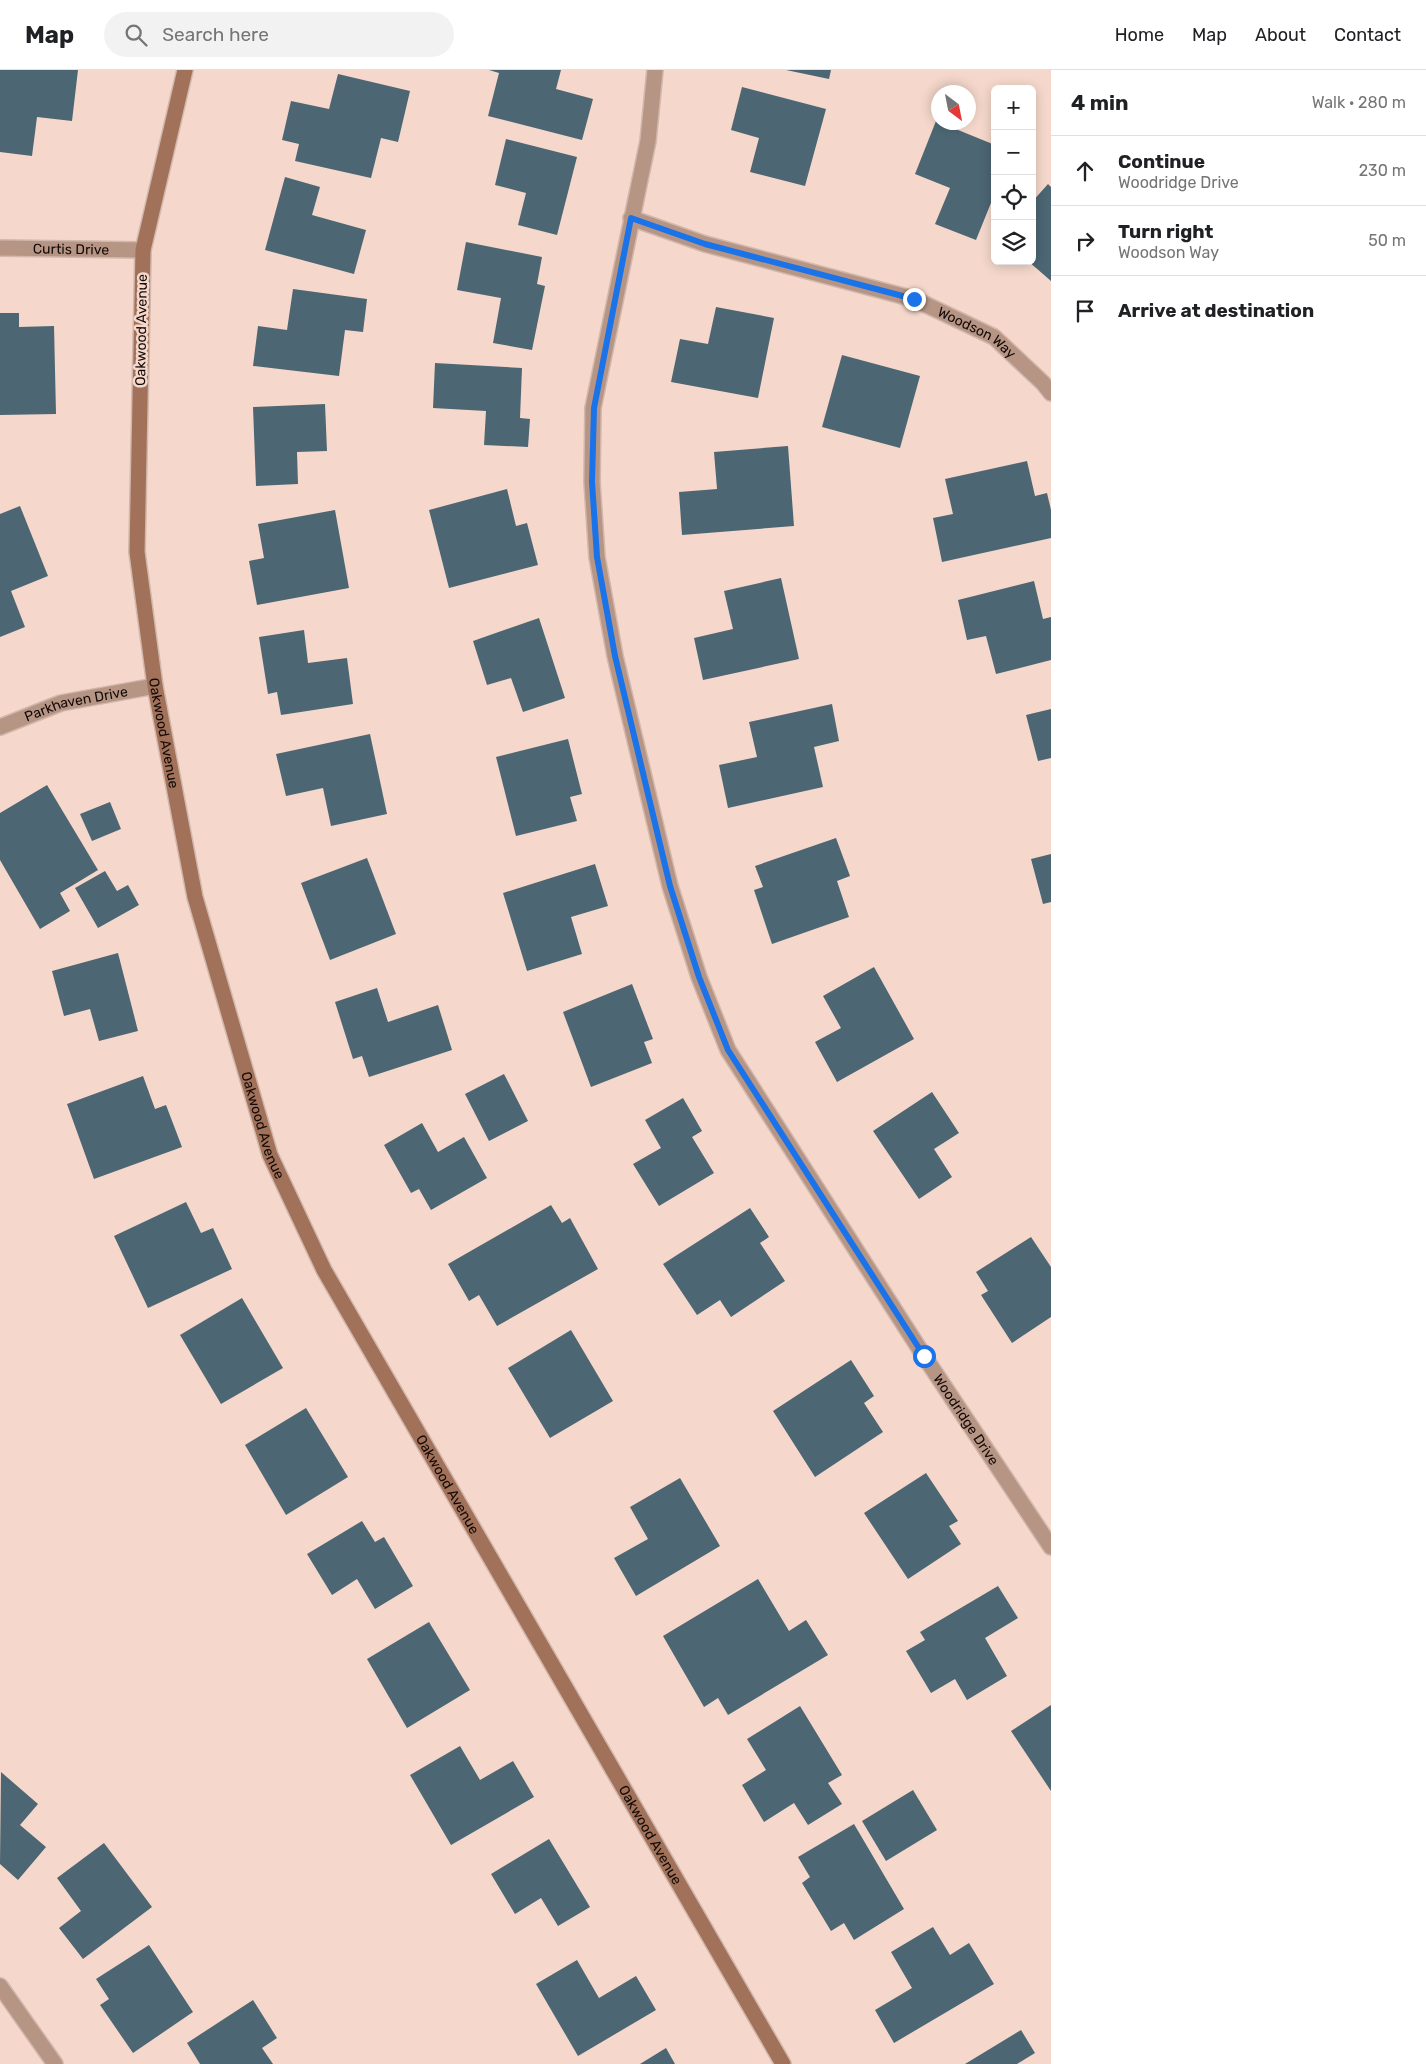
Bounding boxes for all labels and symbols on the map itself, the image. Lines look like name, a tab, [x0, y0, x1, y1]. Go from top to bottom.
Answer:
north arrow	[931, 85, 976, 130]
street label: Curtis Drive	[33, 240, 109, 259]
street label: Oakwood Avenue	[132, 274, 151, 386]
route end	[903, 288, 926, 311]
street label: Woodson Way	[935, 303, 1019, 362]
street label: Oakwood Avenue	[145, 677, 182, 790]
street label: Parkhaven Drive	[22, 683, 129, 726]
street label: Oakwood Avenue	[237, 1070, 288, 1182]
route start	[913, 1345, 936, 1368]
street label: Woodridge Drive	[929, 1371, 1002, 1469]
street label: Oakwood Avenue	[412, 1432, 483, 1537]
street label: Oakwood Avenue	[615, 1782, 686, 1888]

